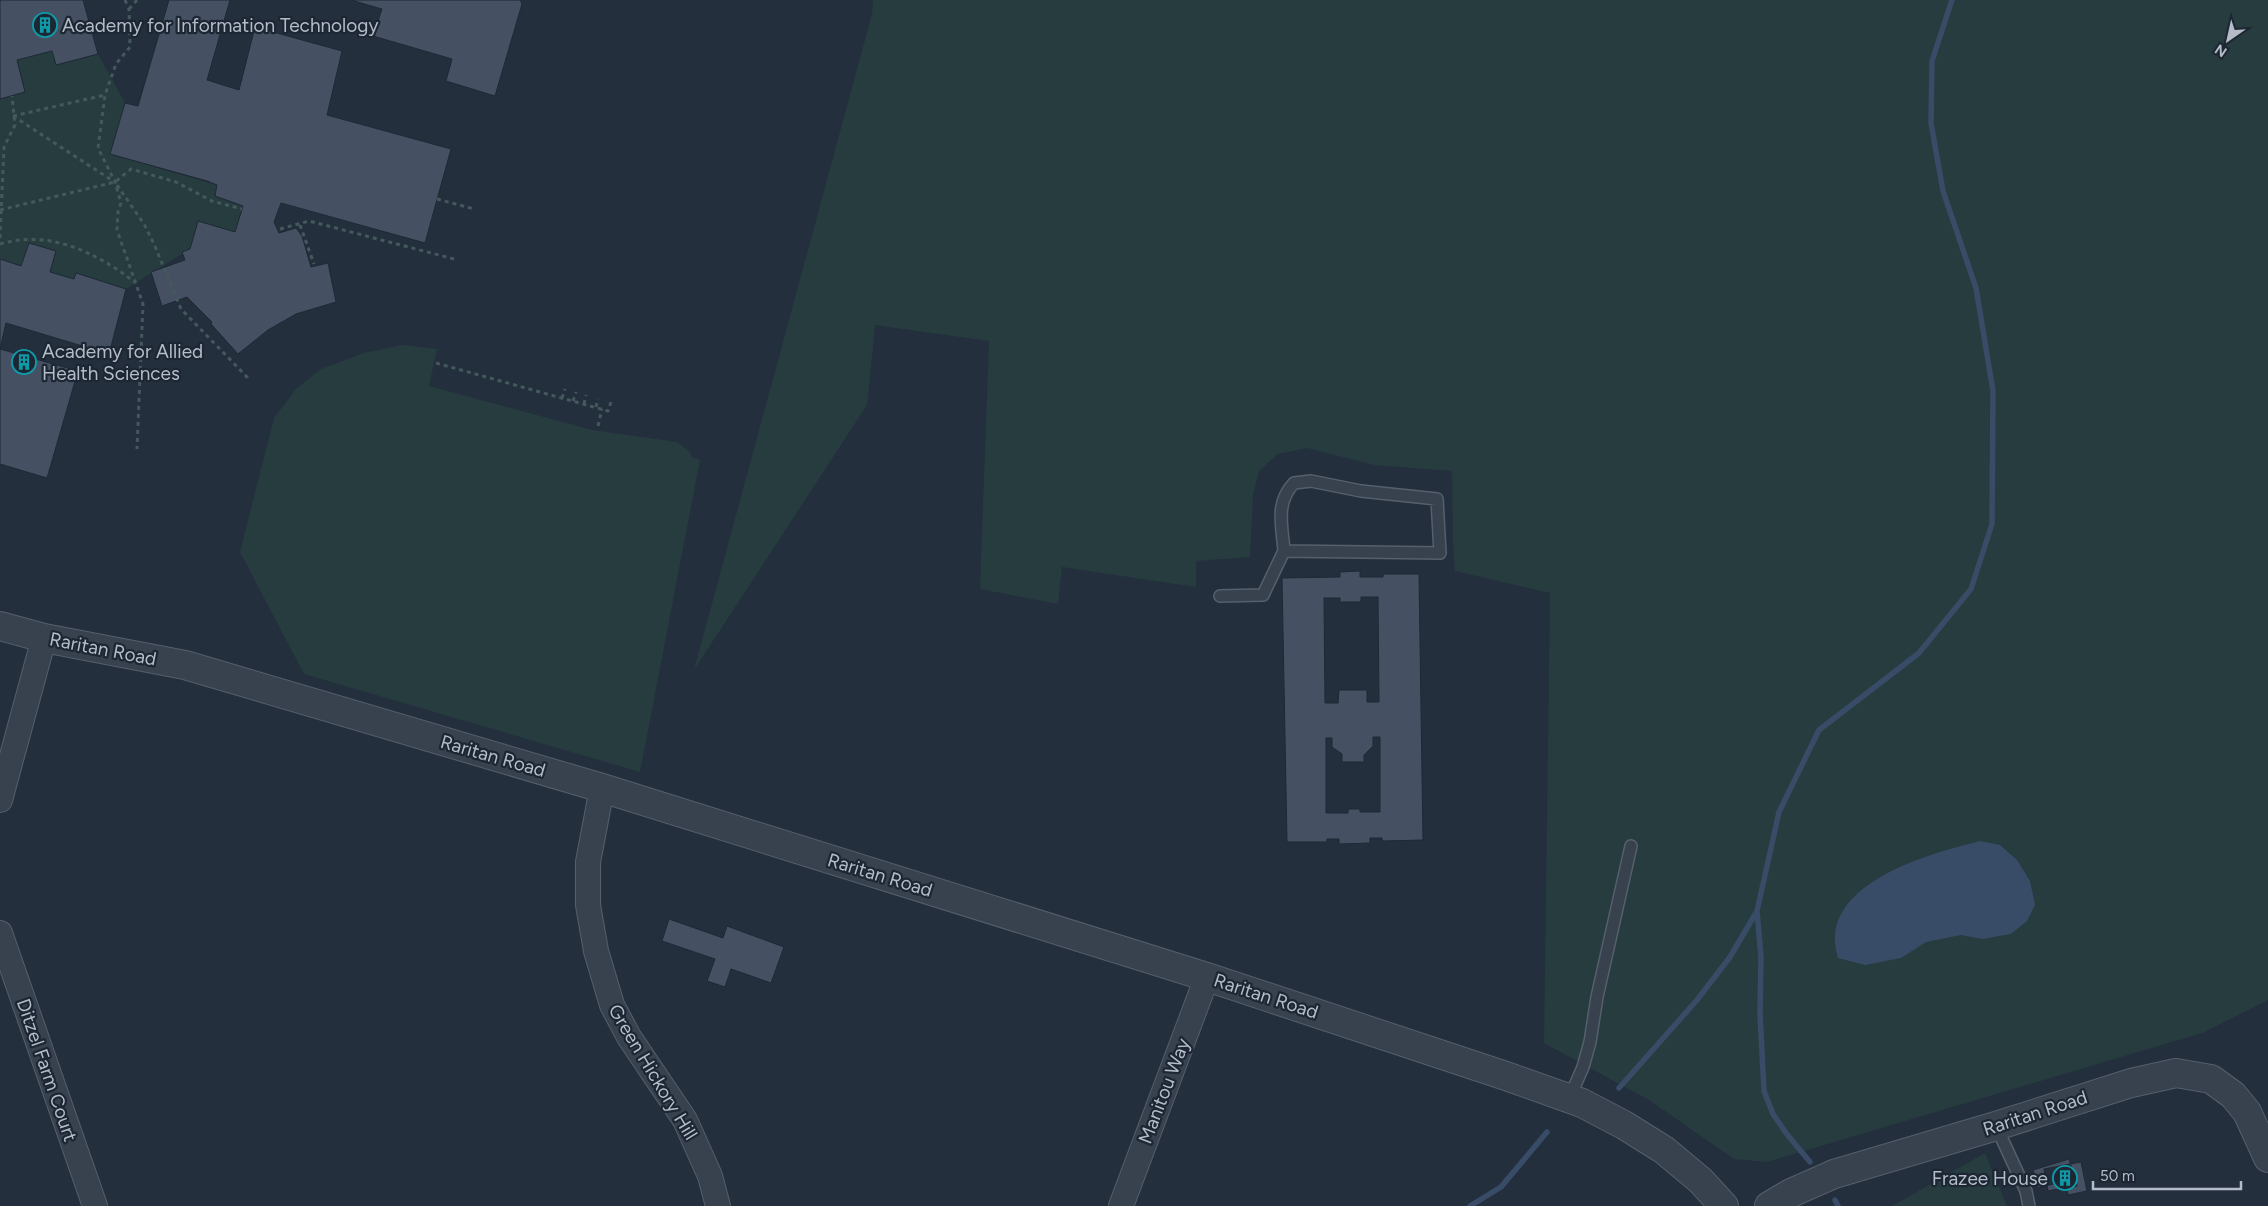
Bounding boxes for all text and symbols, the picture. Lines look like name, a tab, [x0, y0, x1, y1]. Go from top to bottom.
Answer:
building icon: Academy for Information Technology	[32, 12, 58, 38]
place label: Academy for Information Technology	[62, 14, 378, 37]
north arrow	[2203, 15, 2253, 65]
text: N	[2212, 40, 2230, 60]
place label: Academy for Allied Health Sciences	[42, 340, 203, 385]
building icon: Academy for Allied Health Sciences	[11, 349, 37, 375]
street label: Raritan Road	[48, 627, 158, 671]
street label: Raritan Road	[438, 730, 548, 782]
street label: Raritan Road	[825, 848, 935, 902]
street label: Raritan Road	[1211, 968, 1321, 1024]
street label: Ditzel Farm Court	[12, 996, 82, 1144]
street label: Green Hickory Hill	[603, 1000, 703, 1144]
street label: Manitou Way	[1133, 1035, 1195, 1147]
street label: Raritan Road	[1980, 1085, 2090, 1141]
scale bar	[2093, 1158, 2240, 1190]
building icon: Frazee House	[2052, 1165, 2078, 1191]
place label: Frazee House	[1932, 1167, 2048, 1190]
text: 50 m	[2100, 1167, 2135, 1185]

